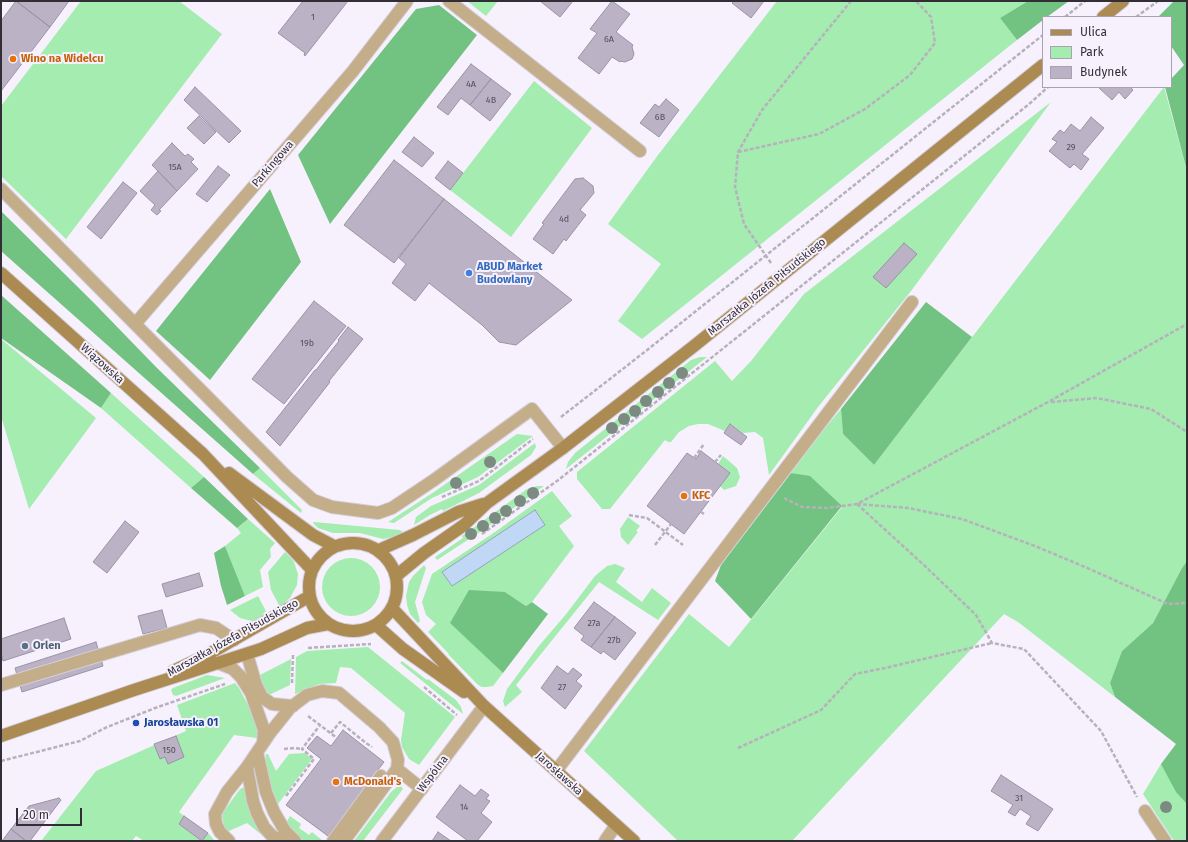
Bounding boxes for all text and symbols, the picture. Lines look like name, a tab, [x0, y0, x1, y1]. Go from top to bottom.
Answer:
house number: 1	[311, 12, 315, 22]
legend	[1042, 16, 1172, 88]
text: Ulica	[1080, 25, 1107, 39]
house number: 6A	[604, 34, 614, 44]
text: Park	[1080, 45, 1104, 59]
place label: Wino na Widelcu	[21, 52, 104, 66]
marker: Wino na Widelcu	[8, 54, 18, 64]
text: Budynek	[1080, 65, 1127, 79]
house number: 4A	[466, 79, 476, 89]
house number: 4B	[486, 95, 496, 105]
house number: 6B	[655, 112, 665, 122]
street label: Parkingowa	[249, 138, 297, 190]
house number: 29	[1066, 142, 1076, 152]
house number: 15A	[168, 162, 182, 172]
house number: 4d	[559, 214, 569, 224]
street label: Marszałka Józefa Piłsudskiego	[705, 235, 829, 339]
place label: ABUD Market Budowlany	[477, 260, 543, 286]
marker: ABUD Market Budowlany	[464, 268, 474, 278]
house number: 19b	[300, 338, 314, 348]
street label: Wiązowska	[78, 341, 126, 387]
place label: KFC	[692, 489, 710, 503]
marker: KFC	[679, 491, 689, 501]
street label: Marszałka Józefa Piłsudskiego	[165, 596, 301, 680]
house number: 27a	[588, 618, 600, 628]
house number: 27b	[607, 635, 621, 645]
place label: Orlen	[33, 639, 61, 653]
marker: Orlen	[20, 641, 30, 651]
house number: 27	[558, 682, 566, 692]
place label: Jarosławska 01	[144, 716, 218, 730]
marker: Jarosławska 01	[131, 718, 141, 728]
house number: 150	[162, 745, 176, 755]
street label: Jarosławska	[533, 750, 585, 798]
street label: Wspólna	[415, 753, 451, 795]
place label: McDonald's	[344, 775, 401, 789]
marker: McDonald's	[331, 777, 341, 787]
house number: 31	[1015, 793, 1023, 803]
scale bar	[18, 800, 84, 826]
house number: 14	[460, 802, 468, 812]
text: 20 m	[23, 808, 49, 822]

